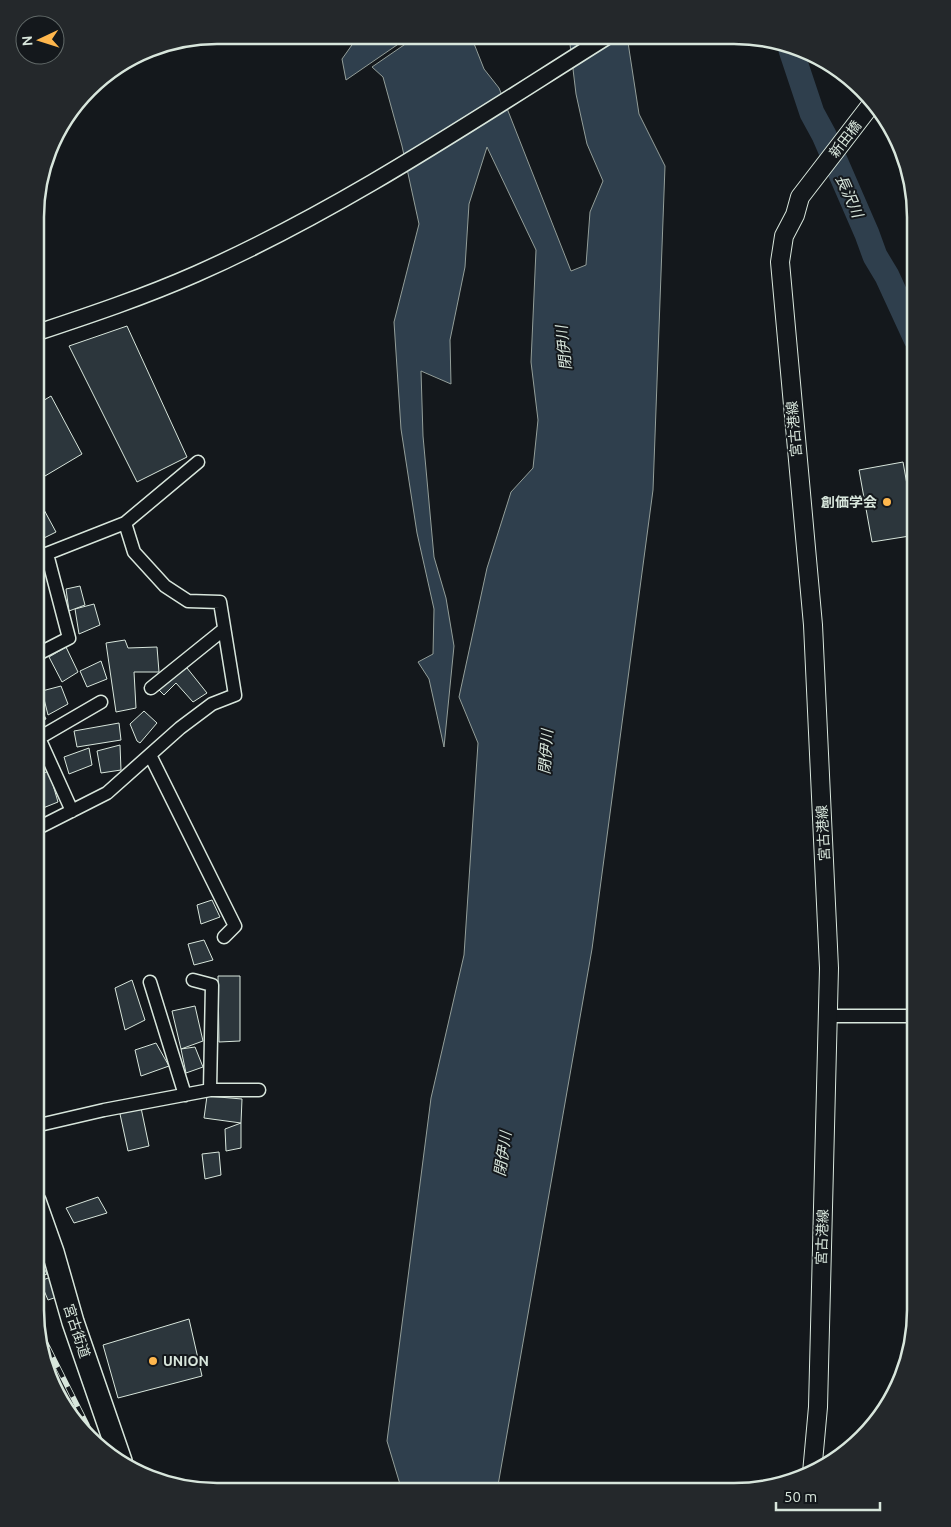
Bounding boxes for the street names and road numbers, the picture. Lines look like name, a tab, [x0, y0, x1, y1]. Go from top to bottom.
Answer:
street label: 新田橋	[826, 118, 864, 160]
street label: 宮古港線	[784, 400, 804, 458]
street label: 宮古港線	[814, 805, 832, 861]
street label: 宮古港線	[813, 1209, 831, 1265]
street label: 宮古街道	[61, 1302, 93, 1360]

